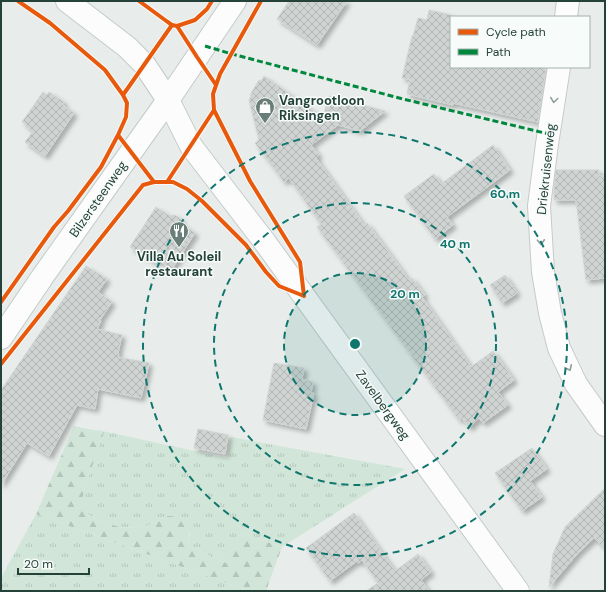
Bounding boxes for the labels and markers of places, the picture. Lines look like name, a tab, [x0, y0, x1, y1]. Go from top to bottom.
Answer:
place label: Vangrootloon Riksingen	[279, 92, 365, 124]
shop icon: Vangrootloon Riksingen	[254, 96, 276, 124]
restaurant icon: Villa Au Soleil restaurant	[168, 220, 190, 248]
place label: Villa Au Soleil restaurant	[137, 248, 221, 280]
centre of rings	[348, 337, 362, 351]

